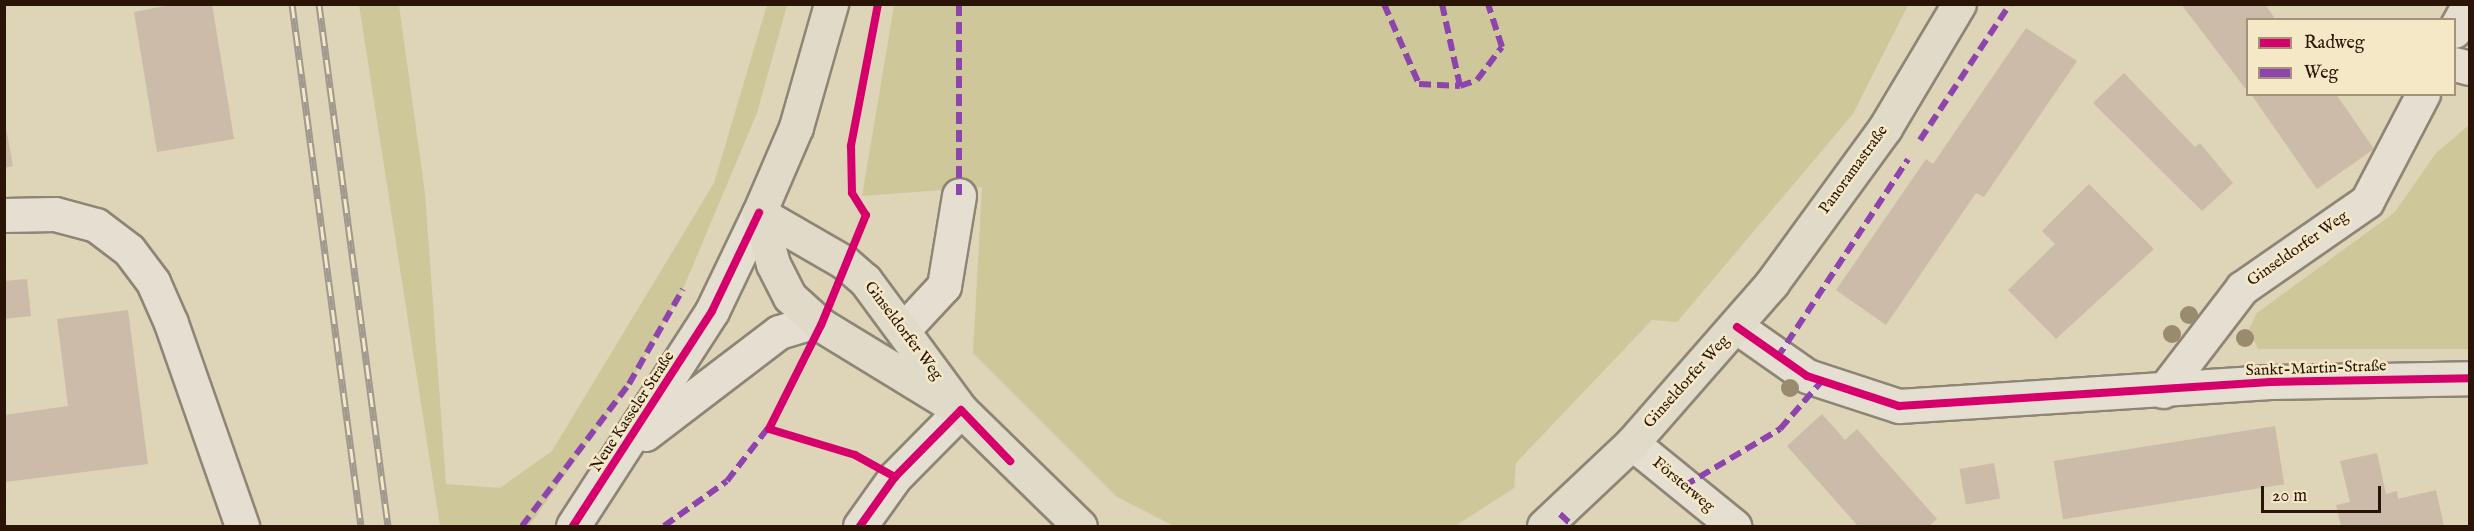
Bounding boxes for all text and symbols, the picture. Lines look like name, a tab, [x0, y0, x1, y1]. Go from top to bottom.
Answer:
legend	[2246, 18, 2456, 96]
text: Radweg	[2304, 32, 2365, 55]
text: Weg	[2304, 62, 2338, 85]
street label: Panoramastraße	[1815, 122, 1893, 218]
street label: Ginseldorfer Weg	[2244, 207, 2352, 291]
street label: Ginseldorfer Weg	[860, 278, 946, 384]
street label: Ginseldorfer Weg	[1640, 331, 1734, 433]
street label: Neue Kasseler Straße	[587, 348, 679, 476]
street label: Sankt-Martin-Straße	[2245, 357, 2387, 381]
street label: Försterweg	[1648, 453, 1718, 517]
scale bar	[2264, 474, 2384, 512]
text: 20 m	[2272, 485, 2307, 508]

